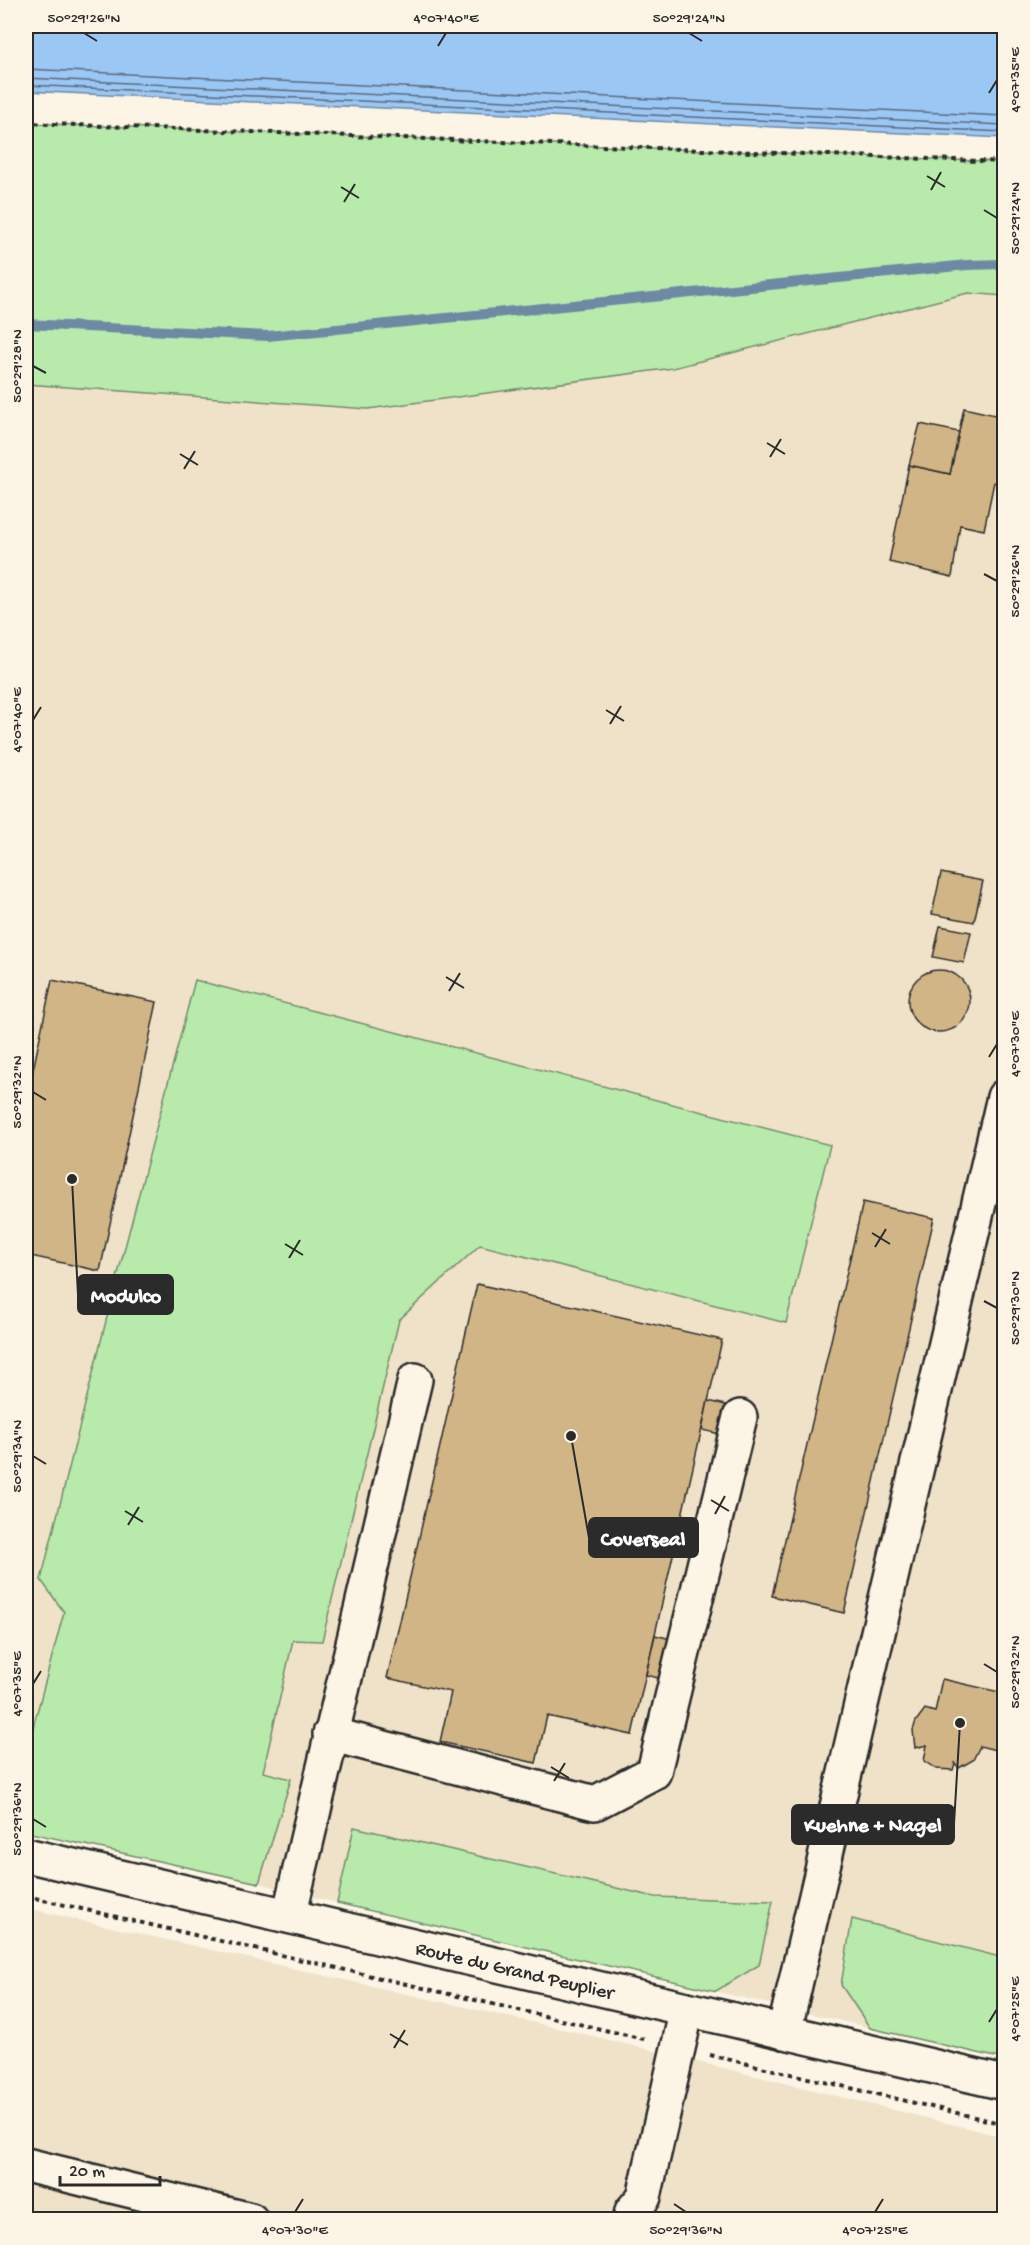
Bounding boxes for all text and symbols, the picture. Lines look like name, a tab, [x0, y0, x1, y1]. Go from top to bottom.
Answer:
text: 50°29'26"N	[48, 10, 121, 28]
text: 4°07'40"E	[413, 10, 479, 28]
text: 50°29'24"N	[653, 10, 725, 28]
text: 4°07'35"E	[1007, 47, 1025, 113]
text: 50°29'24"N	[1007, 182, 1025, 254]
text: 50°29'28"N	[9, 329, 27, 403]
text: 50°29'26"N	[1007, 544, 1025, 617]
text: 4°07'40"E	[9, 687, 27, 753]
text: 4°07'30"E	[1007, 1010, 1025, 1077]
text: 50°29'32"N	[9, 1055, 27, 1129]
text: 50°29'30"N	[1007, 1271, 1025, 1345]
callout: Modulco	[78, 1275, 173, 1314]
text: Modulco	[91, 1286, 161, 1311]
text: 50°29'34"N	[9, 1419, 27, 1492]
callout: Coverseal	[589, 1518, 698, 1557]
text: Coverseal	[600, 1529, 686, 1554]
text: 50°29'32"N	[1007, 1635, 1025, 1709]
text: 4°07'35"E	[9, 1651, 27, 1717]
text: 50°29'36"N	[9, 1782, 27, 1856]
callout: Kuehne + Nagel	[792, 1805, 954, 1844]
text: Kuehne + Nagel	[803, 1815, 942, 1840]
street label: Route du Grand Peuplier	[413, 1938, 617, 2007]
text: 4°07'25"E	[1007, 1976, 1025, 2041]
scale bar	[60, 2149, 160, 2187]
text: 20 m	[69, 2162, 105, 2183]
text: 4°07'30"E	[262, 2222, 329, 2240]
text: 50°29'36"N	[649, 2222, 723, 2240]
text: 4°07'25"E	[843, 2222, 908, 2240]

